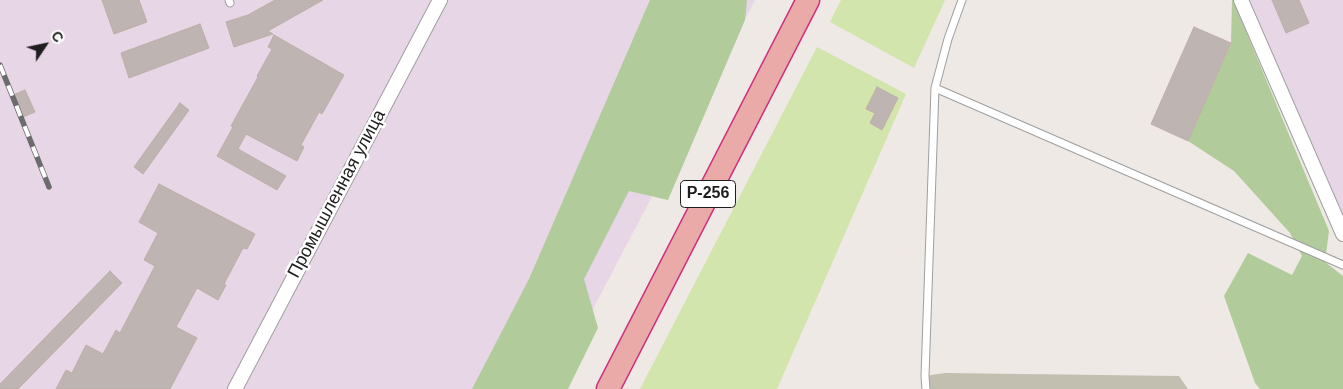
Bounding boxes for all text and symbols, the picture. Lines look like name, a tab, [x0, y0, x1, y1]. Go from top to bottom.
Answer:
north arrow	[20, 20, 70, 70]
text: С	[48, 28, 67, 45]
street label: Промышленная улица	[283, 106, 391, 282]
road number: Р-256	[680, 180, 736, 208]

